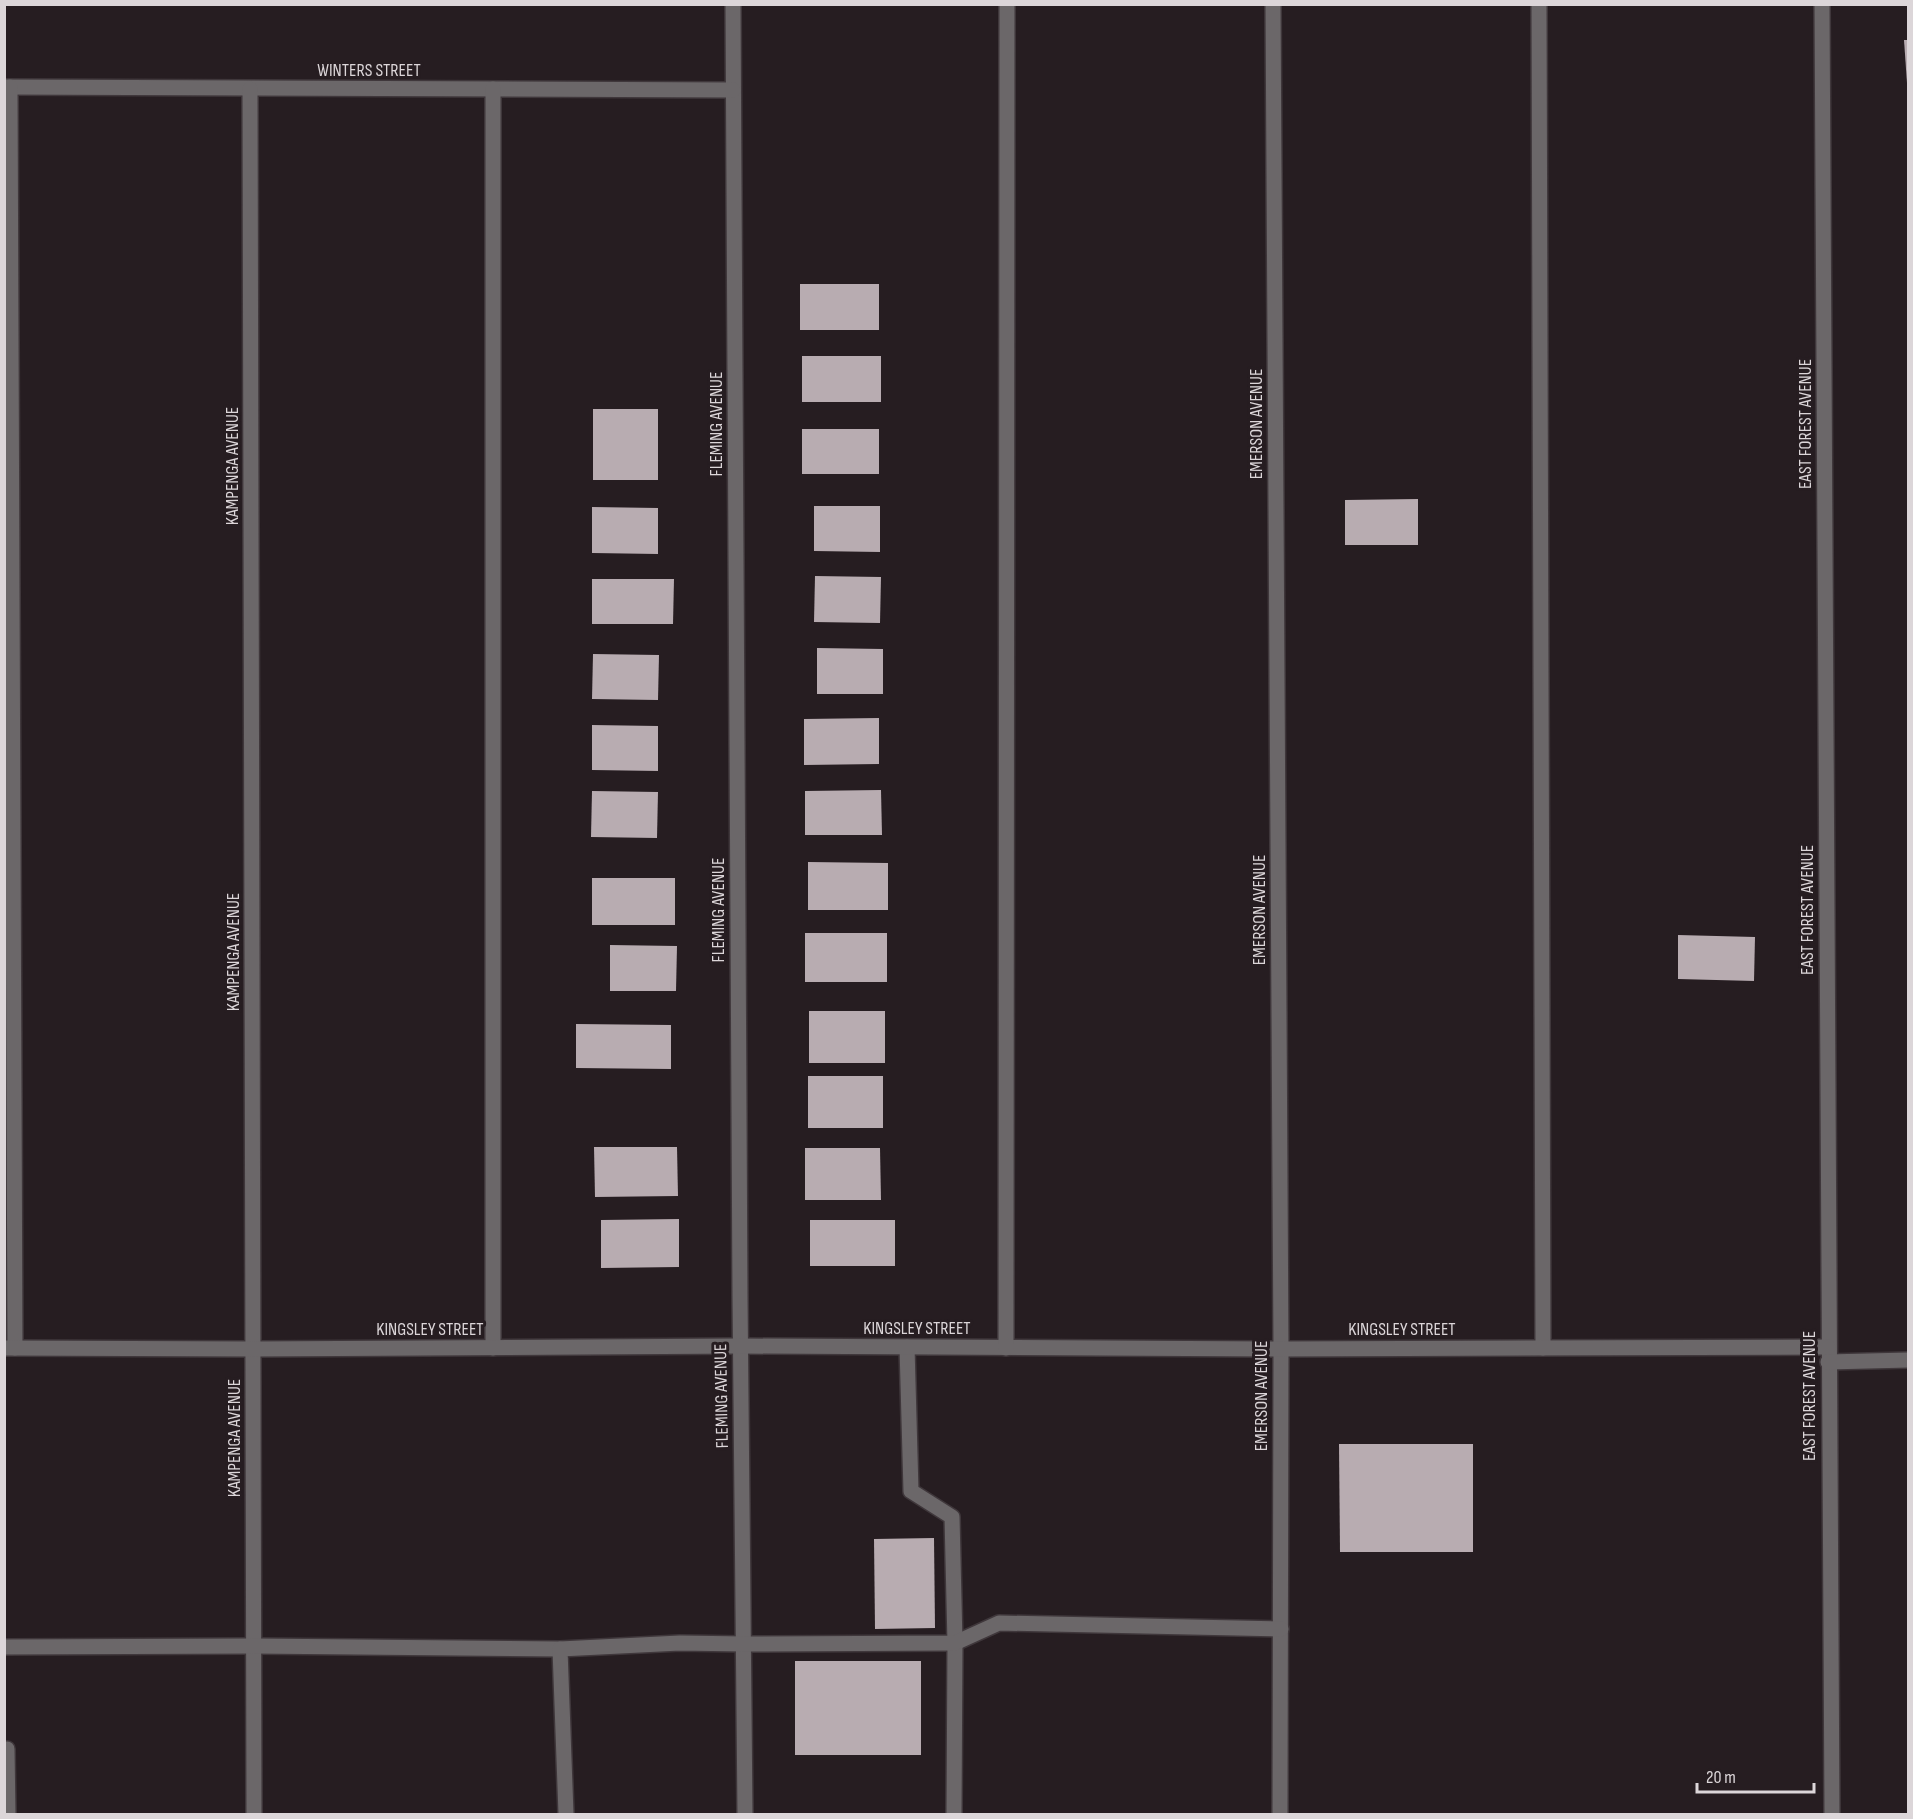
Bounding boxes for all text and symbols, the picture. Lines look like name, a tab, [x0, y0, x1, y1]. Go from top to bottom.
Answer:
street label: WINTERS STREET	[317, 60, 421, 81]
street label: EAST FOREST AVENUE	[1795, 359, 1816, 489]
street label: EMERSON AVENUE	[1246, 369, 1267, 479]
street label: FLEMING AVENUE	[706, 372, 727, 476]
street label: KAMPENGA AVENUE	[222, 407, 243, 525]
street label: EAST FOREST AVENUE	[1797, 845, 1818, 975]
street label: EMERSON AVENUE	[1249, 855, 1270, 965]
street label: FLEMING AVENUE	[708, 858, 729, 962]
street label: KAMPENGA AVENUE	[223, 893, 244, 1011]
street label: KINGSLEY STREET	[863, 1318, 971, 1339]
street label: KINGSLEY STREET	[376, 1319, 484, 1340]
street label: KINGSLEY STREET	[1348, 1319, 1456, 1340]
street label: EAST FOREST AVENUE	[1799, 1331, 1820, 1461]
street label: EMERSON AVENUE	[1251, 1341, 1272, 1451]
street label: FLEMING AVENUE	[710, 1343, 733, 1449]
street label: KAMPENGA AVENUE	[224, 1379, 245, 1497]
scale bar	[1697, 1756, 1814, 1794]
text: 20 m	[1706, 1767, 1736, 1788]

